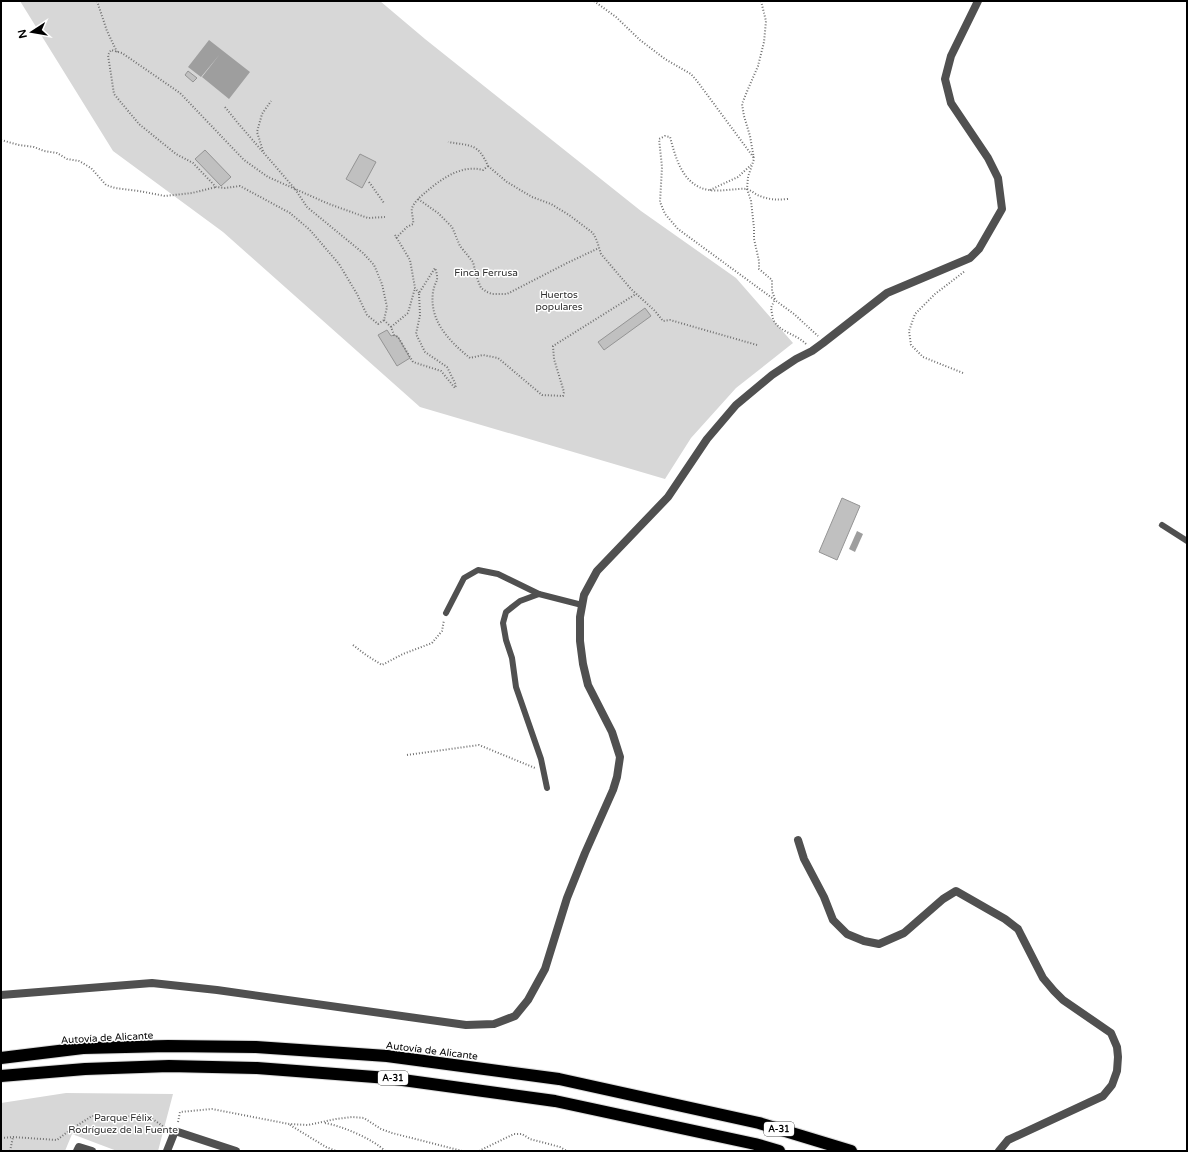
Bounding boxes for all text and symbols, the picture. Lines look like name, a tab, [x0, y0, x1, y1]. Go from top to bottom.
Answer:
north arrow	[12, 12, 52, 52]
text: N	[15, 28, 30, 40]
park label: Finca Ferrusa	[454, 267, 518, 279]
park label: Huertos populares	[535, 289, 583, 313]
street label: Autovía de Alicante	[61, 1030, 154, 1046]
street label: Autovía de Alicante	[385, 1039, 479, 1063]
road number: A-31	[378, 1071, 408, 1085]
park label: Parque Félix Rodríguez de la Fuente	[68, 1112, 178, 1136]
road number: A-31	[764, 1122, 794, 1136]

